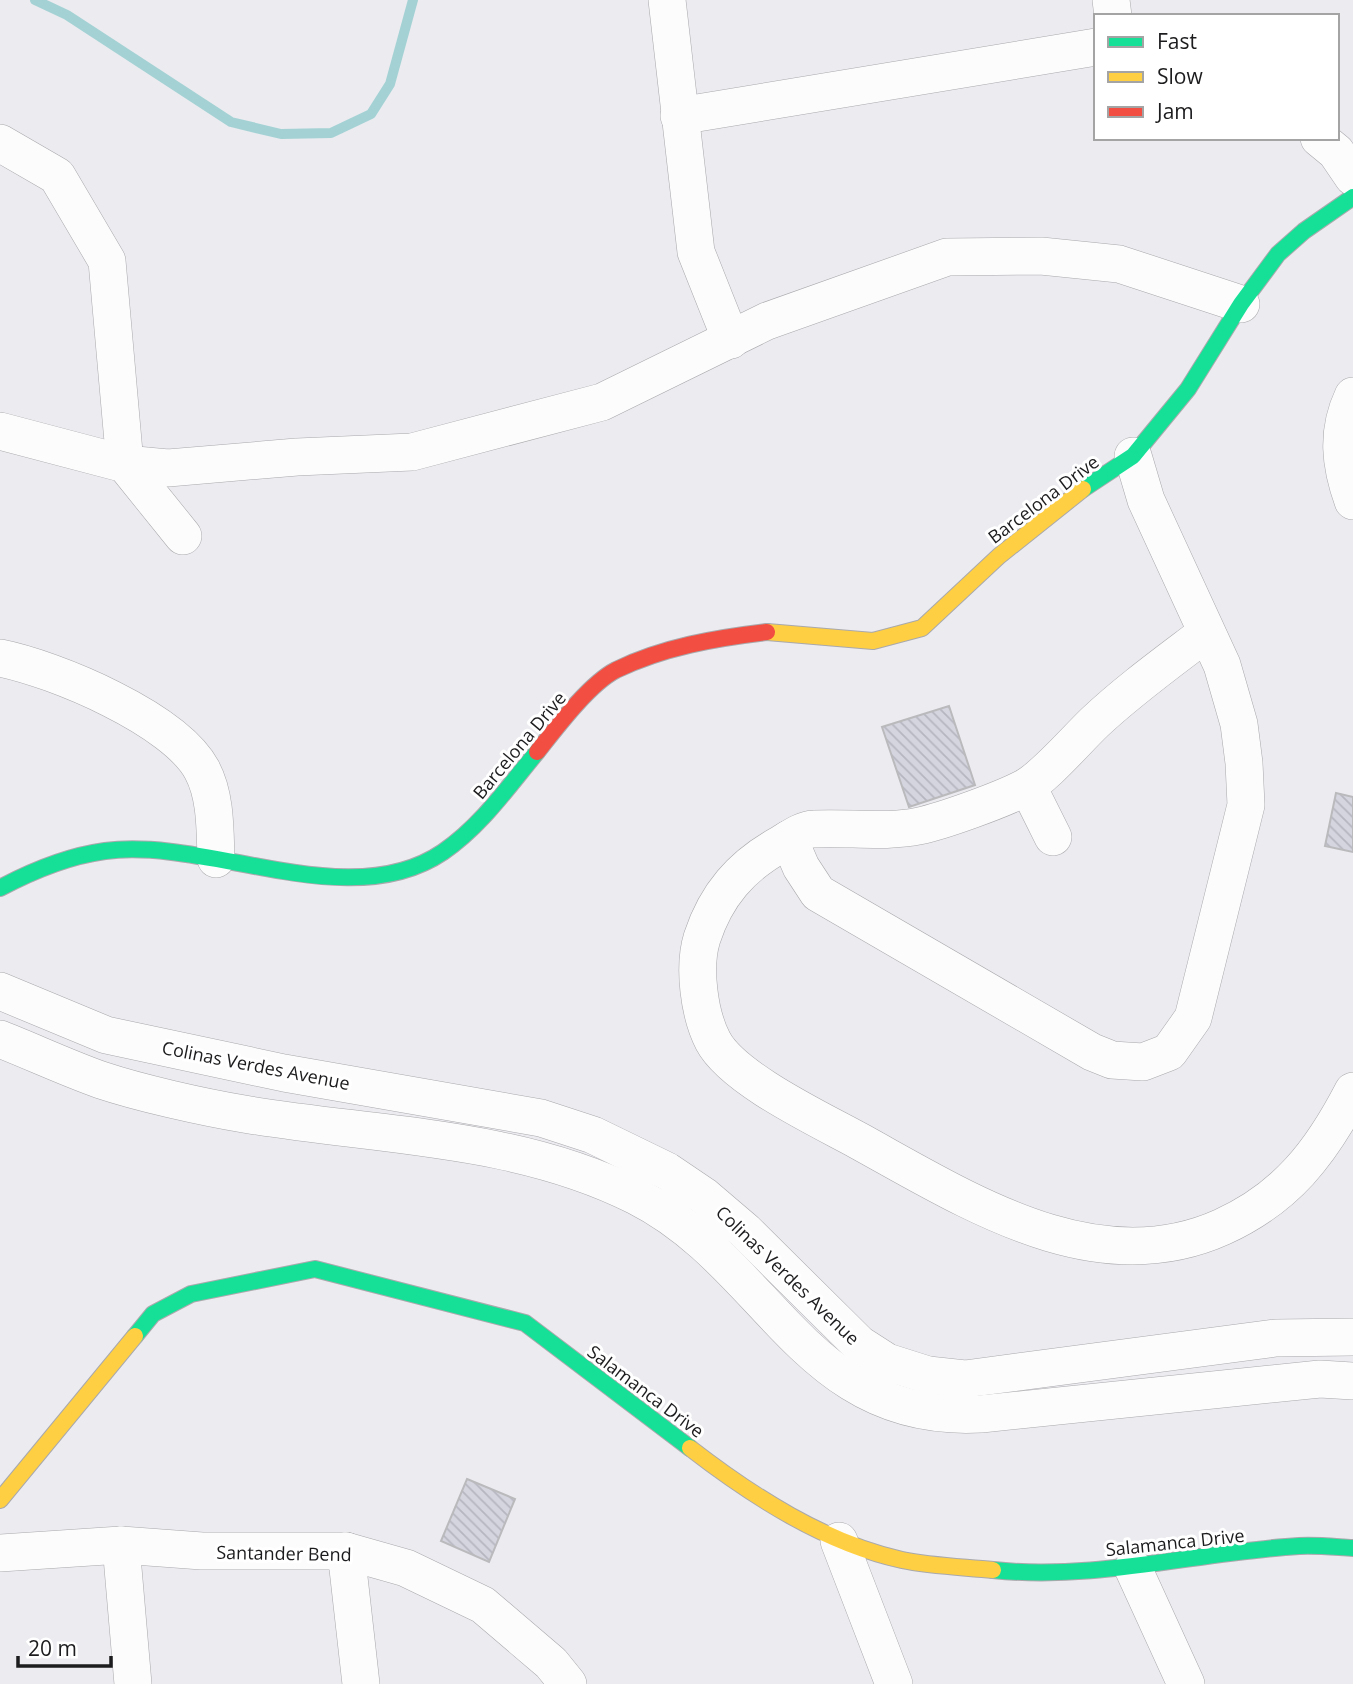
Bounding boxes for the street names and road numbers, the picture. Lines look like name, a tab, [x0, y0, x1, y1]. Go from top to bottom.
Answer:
street label: Barcelona Drive	[983, 449, 1103, 549]
street label: Barcelona Drive	[467, 686, 571, 804]
street label: Colinas Verdes Avenue	[160, 1035, 352, 1095]
street label: Colinas Verdes Avenue	[711, 1200, 865, 1350]
street label: Salamanca Drive	[583, 1339, 709, 1443]
street label: Salamanca Drive	[1104, 1523, 1246, 1561]
street label: Santander Bend	[216, 1540, 352, 1566]

